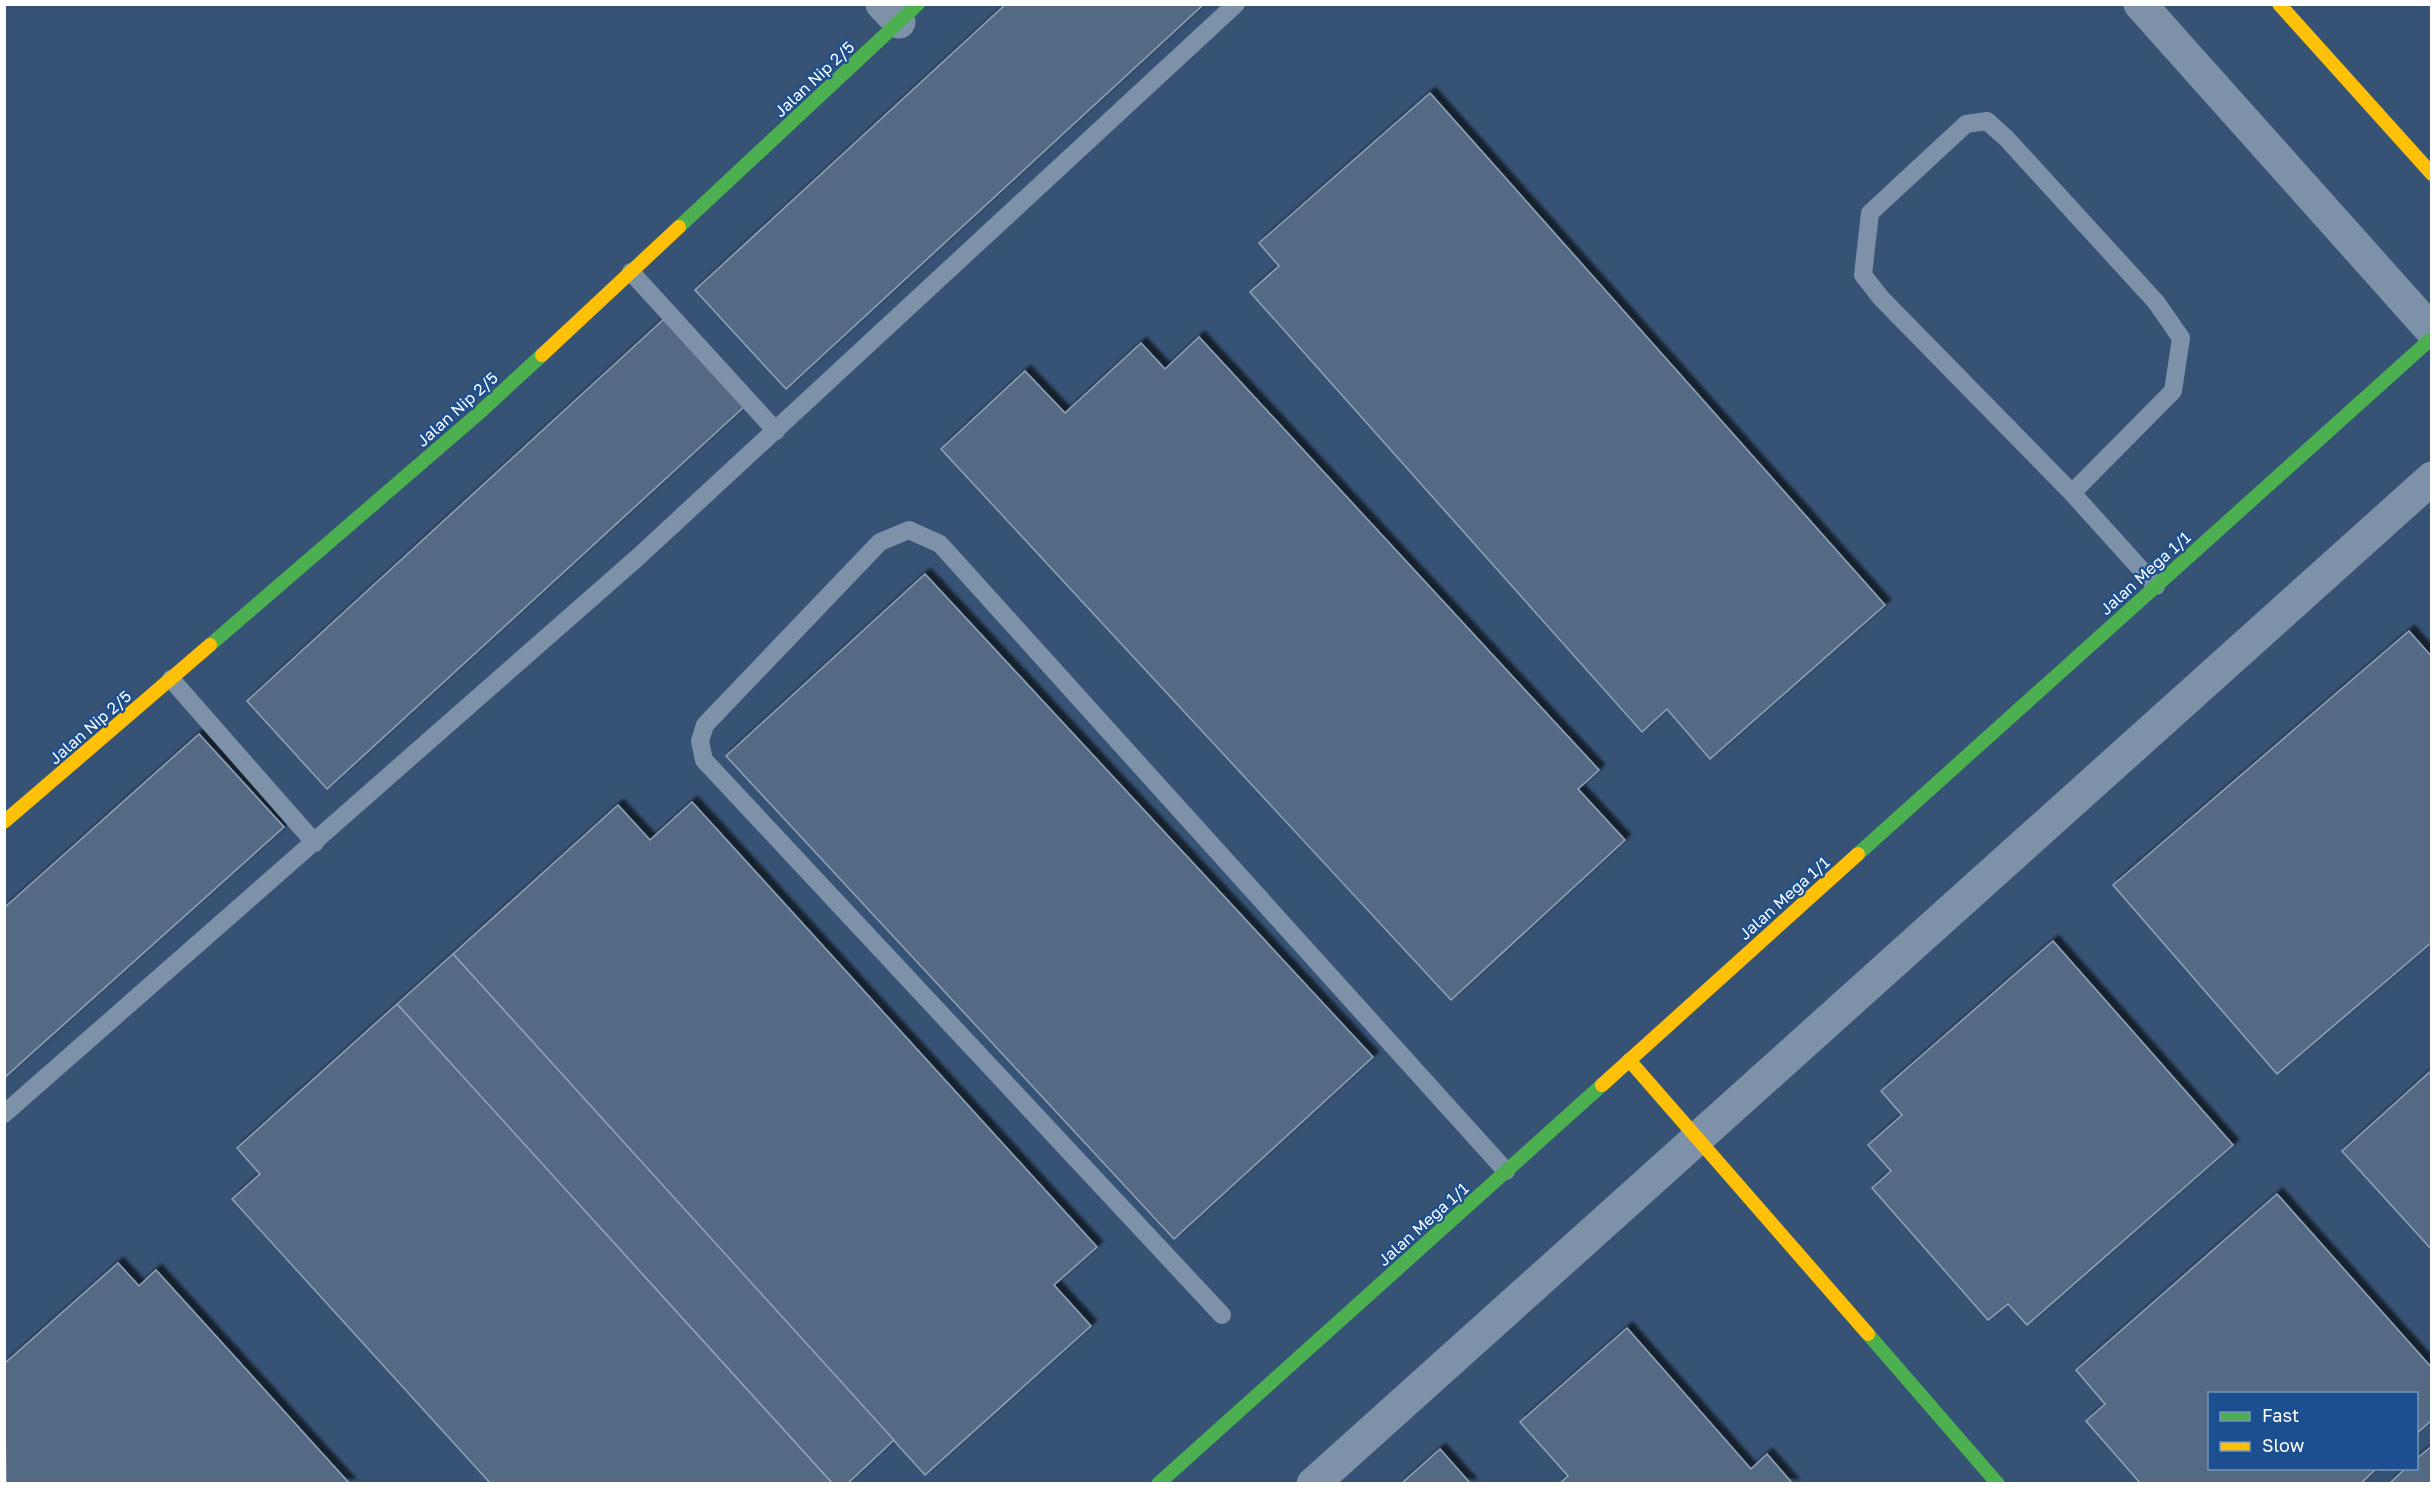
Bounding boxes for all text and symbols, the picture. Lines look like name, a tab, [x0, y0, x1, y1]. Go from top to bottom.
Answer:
street label: Jalan Nip 2/5	[770, 37, 858, 121]
street label: Jalan Nip 2/5	[412, 367, 502, 451]
street label: Jalan Mega 1/1	[2096, 527, 2195, 619]
street label: Jalan Nip 2/5	[45, 686, 135, 768]
street label: Jalan Mega 1/1	[1735, 852, 1834, 944]
street label: Jalan Mega 1/1	[1374, 1178, 1473, 1270]
legend	[2208, 1392, 2418, 1470]
text: Fast	[2262, 1404, 2299, 1426]
text: Slow	[2262, 1434, 2305, 1456]

